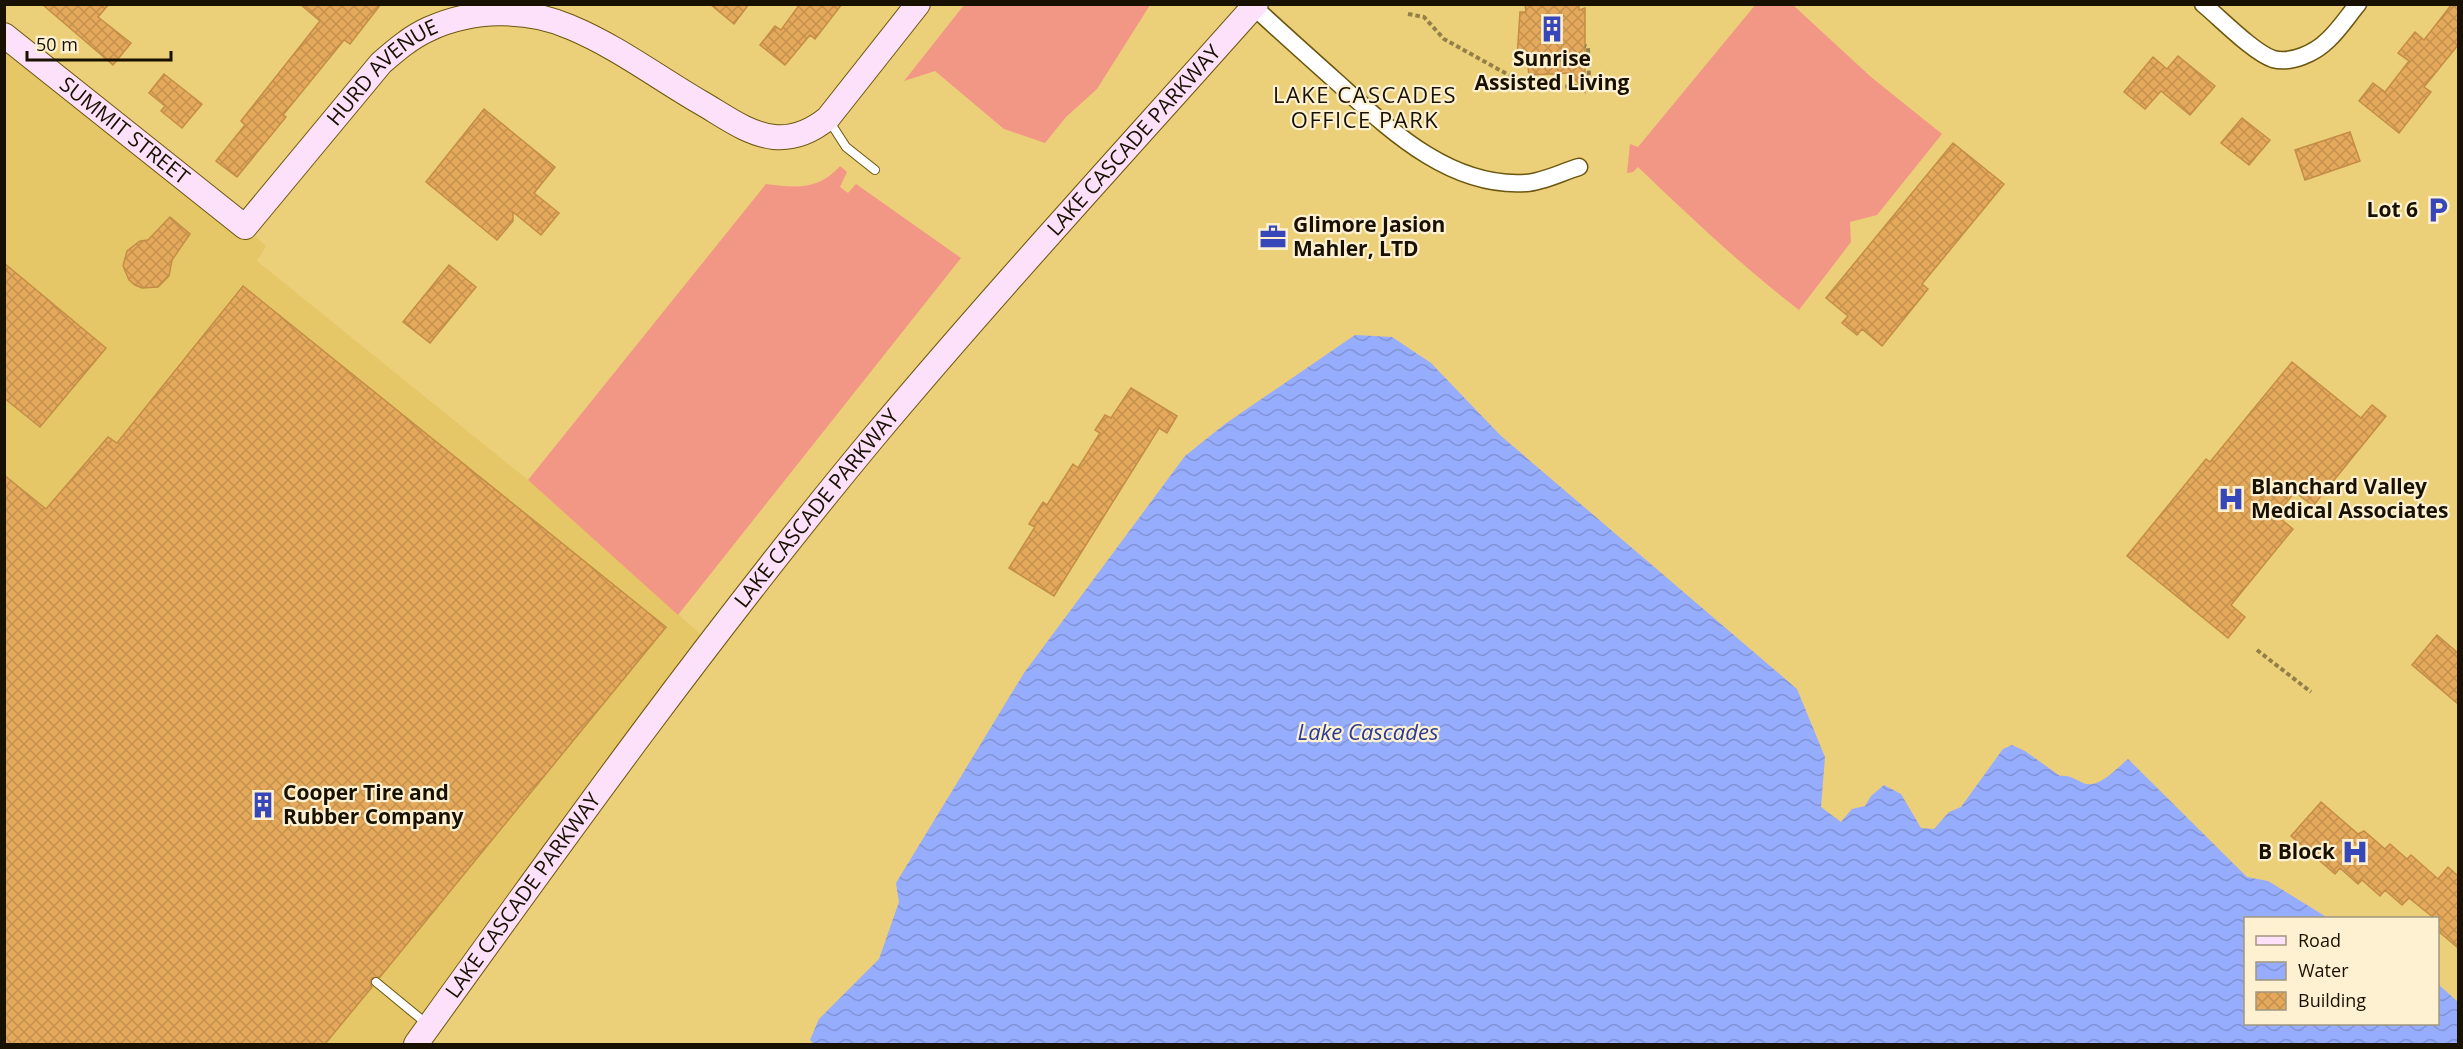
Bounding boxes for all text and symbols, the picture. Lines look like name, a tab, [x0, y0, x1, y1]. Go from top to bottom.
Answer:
street label: HURD AVENUE	[320, 12, 442, 131]
building icon: Sunrise Assisted Living	[1537, 14, 1567, 44]
scale bar	[27, 24, 171, 62]
text: 50 m	[36, 32, 78, 56]
street label: LAKE CASCADE PARKWAY	[1040, 38, 1226, 241]
place label: Sunrise Assisted Living	[1475, 44, 1630, 96]
street label: SUMMIT STREET	[54, 70, 196, 191]
district label: LAKE CASCADES OFFICE PARK	[1273, 79, 1457, 134]
place label: Lot 6	[2367, 195, 2418, 223]
parking icon: Lot 6	[2423, 195, 2453, 225]
place label: Glimore Jasion Mahler, LTD	[1293, 210, 1445, 262]
office icon: Glimore Jasion Mahler, LTD	[1258, 222, 1288, 252]
street label: LAKE CASCADE PARKWAY	[727, 402, 905, 613]
place label: Blanchard Valley Medical Associates	[2251, 472, 2448, 524]
hospital icon: Blanchard Valley Medical Associates	[2216, 484, 2246, 514]
water label: Lake Cascades	[1298, 716, 1439, 746]
place label: Cooper Tire and Rubber Company	[283, 778, 463, 830]
street label: LAKE CASCADE PARKWAY	[438, 786, 606, 1003]
building icon: Cooper Tire and Rubber Company	[248, 790, 278, 820]
place label: B Block	[2258, 837, 2336, 865]
hospital icon: B Block	[2340, 837, 2370, 867]
legend	[2244, 917, 2439, 1025]
text: Road	[2298, 928, 2341, 952]
text: Water	[2298, 958, 2349, 982]
text: Building	[2298, 988, 2366, 1012]

